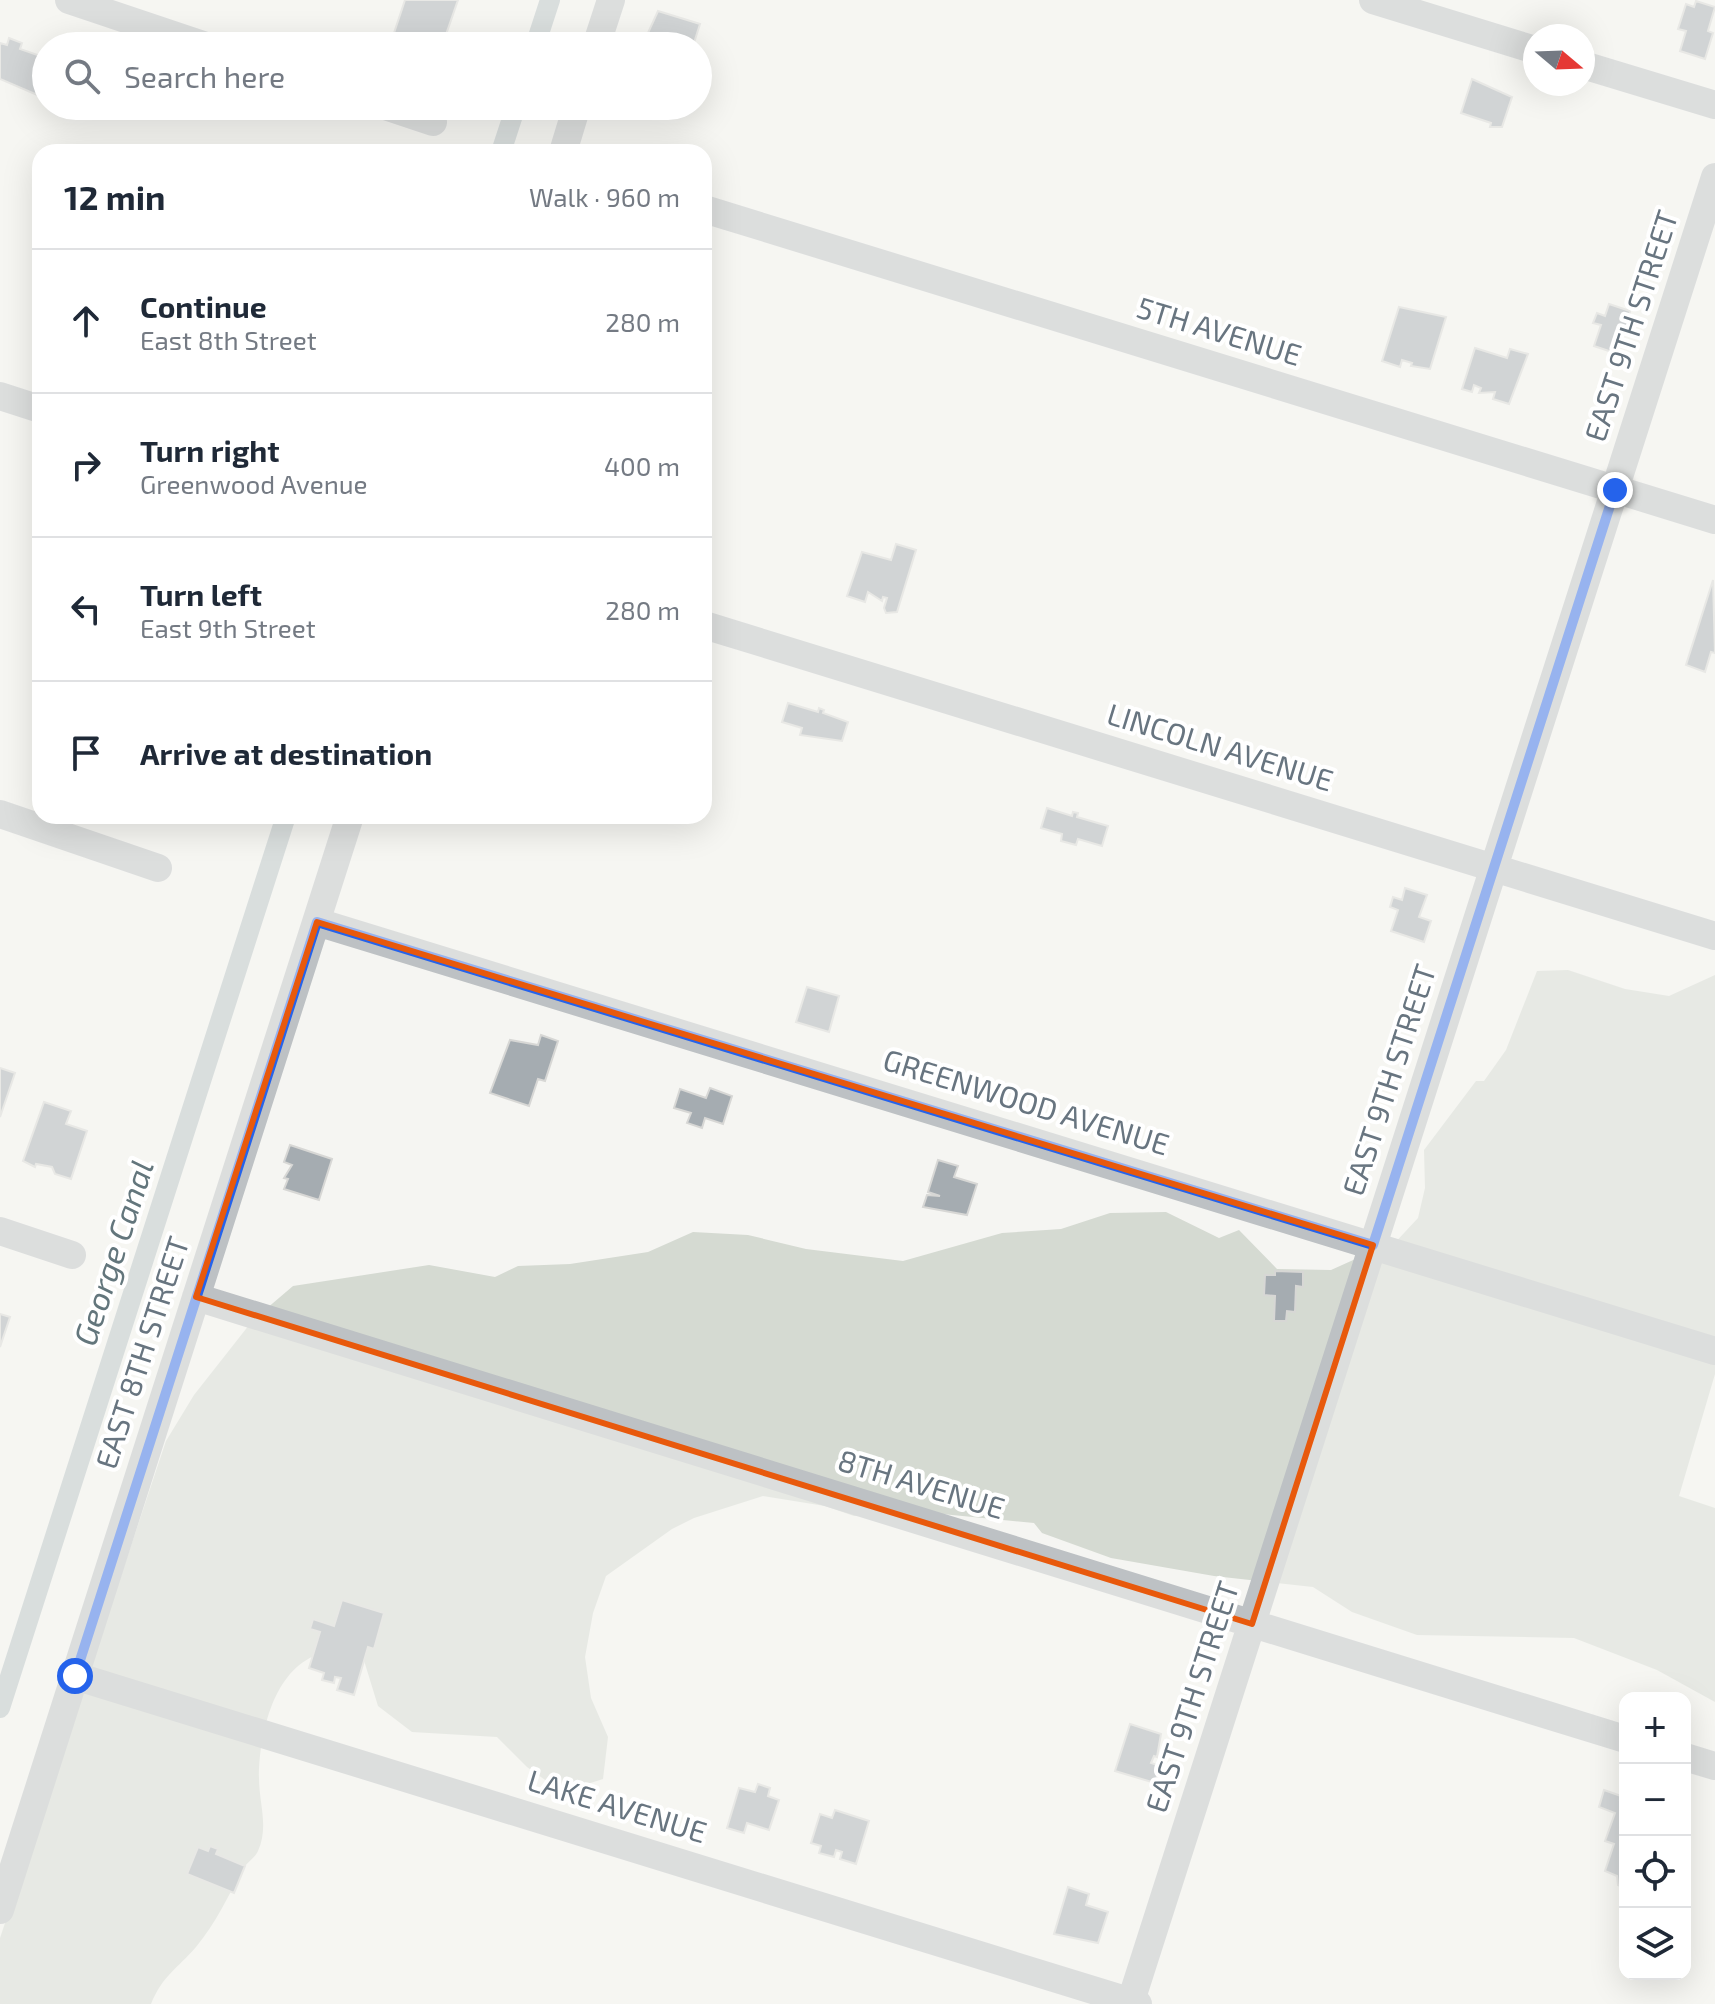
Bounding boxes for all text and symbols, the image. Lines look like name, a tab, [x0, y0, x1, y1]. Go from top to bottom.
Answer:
north arrow	[1523, 24, 1595, 96]
search box	[32, 32, 712, 120]
icon: search	[60, 54, 104, 98]
text: Search here	[124, 58, 285, 94]
text: 12 min	[64, 176, 166, 217]
text: Walk · 960 m	[529, 181, 680, 212]
street label: EAST 9TH STREET	[1576, 205, 1684, 445]
text: Continue	[140, 288, 267, 324]
street label: 5TH AVENUE	[1133, 288, 1306, 372]
icon: ahead	[64, 299, 108, 343]
text: 280 m	[605, 306, 680, 337]
text: East 8th Street	[140, 324, 317, 355]
text: Turn right	[140, 432, 280, 468]
icon: right	[64, 443, 108, 487]
text: 400 m	[604, 450, 680, 481]
text: Greenwood Avenue	[140, 468, 368, 499]
route end	[1597, 472, 1633, 508]
text: Turn left	[140, 576, 262, 612]
icon: left	[64, 587, 108, 631]
text: 280 m	[605, 594, 680, 625]
text: East 9th Street	[140, 612, 316, 643]
street label: LINCOLN AVENUE	[1103, 695, 1338, 798]
icon: arrive	[64, 731, 108, 775]
text: Arrive at destination	[140, 735, 432, 771]
street label: EAST 9TH STREET	[1334, 959, 1442, 1199]
street label: GREENWOOD AVENUE	[879, 1040, 1174, 1162]
water label: George Canal	[64, 1155, 161, 1350]
street label: EAST 8TH STREET	[87, 1232, 196, 1473]
street label: 8TH AVENUE	[834, 1441, 1009, 1525]
street label: EAST 9TH STREET	[1137, 1576, 1245, 1816]
route start	[57, 1658, 93, 1694]
map controls	[1619, 1692, 1691, 1980]
button: +	[1619, 1692, 1691, 1764]
street label: LAKE AVENUE	[524, 1761, 711, 1849]
button: −	[1619, 1764, 1691, 1836]
button: locate	[1619, 1836, 1691, 1908]
button: layers	[1619, 1908, 1691, 1980]

